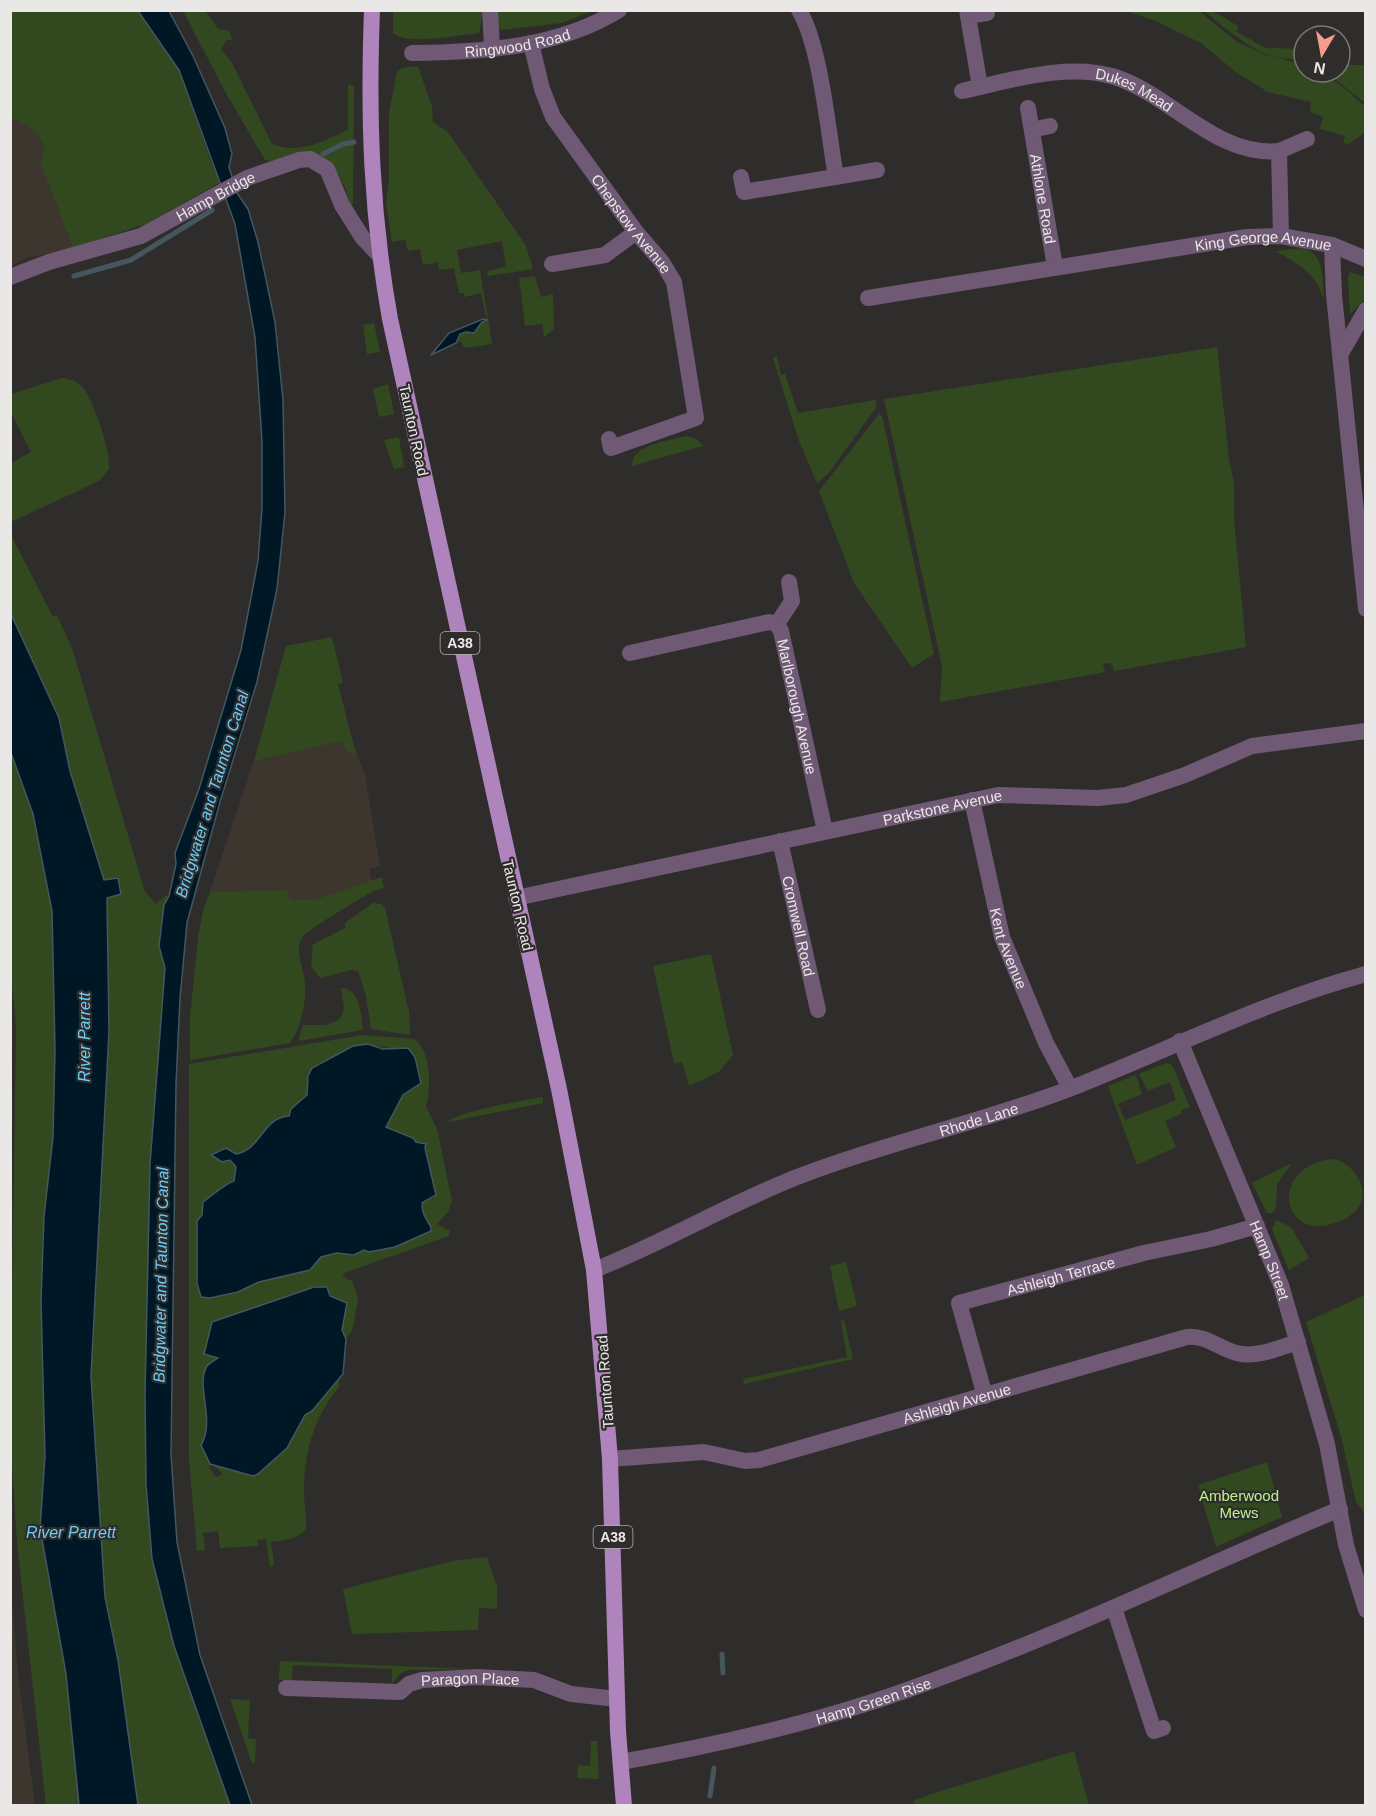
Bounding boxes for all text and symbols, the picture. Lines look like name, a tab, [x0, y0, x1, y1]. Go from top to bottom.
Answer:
north arrow	[1292, 24, 1352, 84]
street label: Ringwood Road	[464, 25, 572, 60]
text: N	[1312, 59, 1327, 78]
street label: Dukes Mead	[1094, 64, 1176, 115]
street label: Athlone Road	[1027, 152, 1059, 245]
street label: Hamp Bridge	[173, 167, 257, 224]
street label: Chepstow Avenue	[588, 171, 675, 276]
street label: King George Avenue	[1193, 227, 1333, 254]
street label: Taunton Road	[396, 383, 432, 477]
road number: A38	[440, 632, 480, 654]
street label: Marlborough Avenue	[774, 637, 821, 776]
water label: Bridgwater and Taunton Canal	[172, 688, 252, 900]
street label: Parkstone Avenue	[881, 786, 1004, 828]
street label: Taunton Road	[499, 858, 537, 952]
street label: Cromwell Road	[780, 874, 819, 978]
street label: Kent Avenue	[987, 906, 1031, 991]
water label: River Parrett	[76, 992, 93, 1082]
street label: Rhode Lane	[937, 1099, 1020, 1139]
water label: Bridgwater and Taunton Canal	[151, 1167, 171, 1383]
street label: Hamp Street	[1247, 1218, 1294, 1303]
street label: Ashleigh Terrace	[1005, 1253, 1117, 1298]
street label: Taunton Road	[593, 1335, 617, 1429]
street label: Ashleigh Avenue	[901, 1380, 1013, 1427]
park label: Amberwood Mews	[1199, 1487, 1279, 1521]
water label: River Parrett	[26, 1524, 116, 1541]
road number: A38	[594, 1526, 632, 1548]
street label: Paragon Place	[421, 1668, 520, 1689]
street label: Hamp Green Rise	[814, 1674, 933, 1727]

